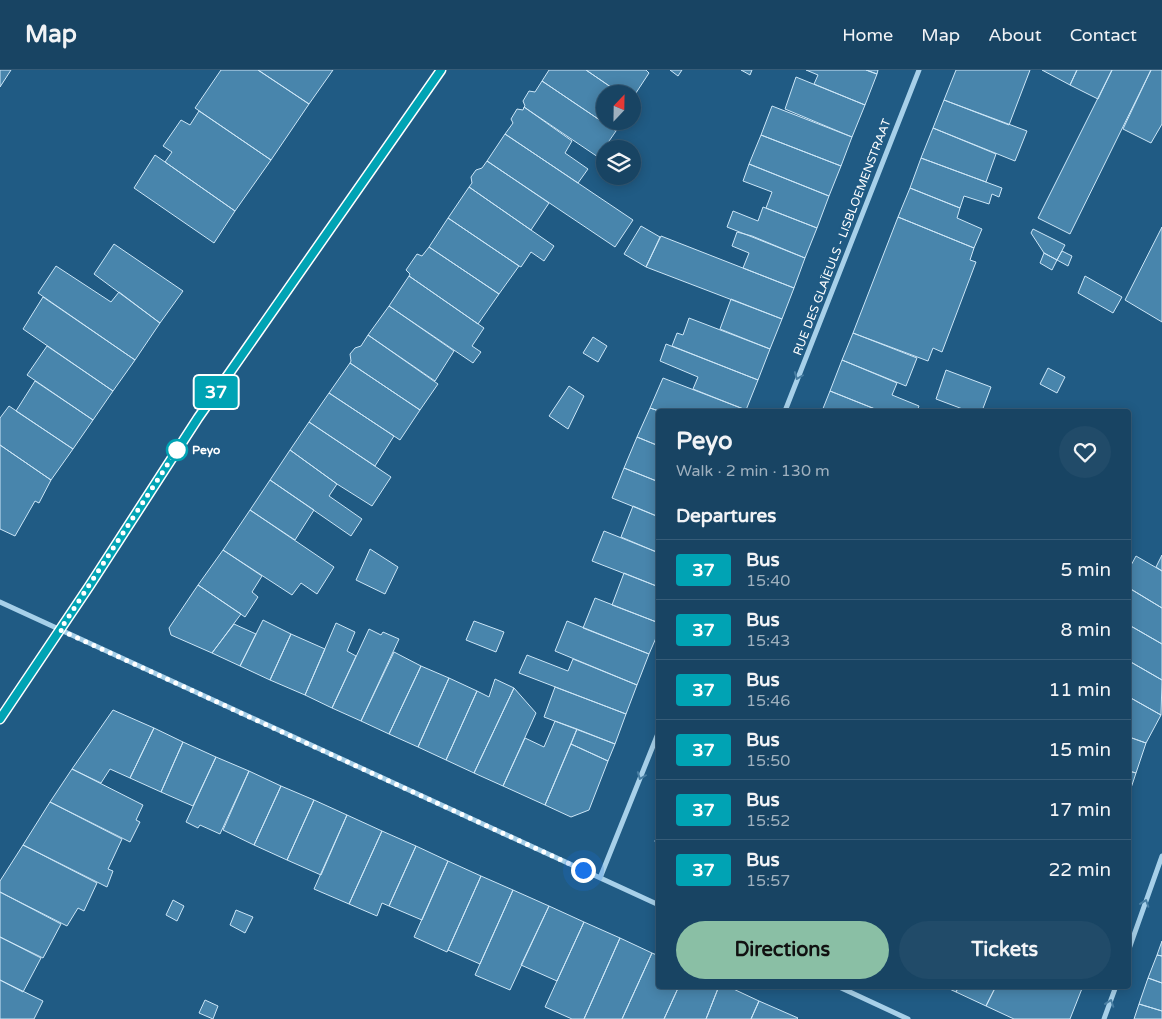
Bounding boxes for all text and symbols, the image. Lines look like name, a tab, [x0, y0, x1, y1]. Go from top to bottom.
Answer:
text: Map	[25, 20, 77, 49]
text: Home	[842, 24, 893, 46]
text: Map	[921, 24, 960, 46]
text: About	[988, 24, 1042, 46]
text: Contact	[1070, 24, 1137, 46]
north arrow	[596, 85, 641, 130]
map controls	[596, 85, 641, 185]
street label: RUE DES GLAÏEULS - LISBLOEMENSTRAAT	[790, 116, 894, 357]
button: layers	[596, 140, 641, 185]
one-way arrow	[794, 371, 805, 380]
line badge: 37	[194, 376, 238, 408]
text: 37	[205, 381, 227, 403]
button: heart	[1059, 426, 1111, 478]
text: Peyo	[676, 427, 733, 456]
marker: Peyo	[166, 439, 188, 461]
place label: Peyo	[192, 443, 220, 458]
text: Walk · 2 min · 130 m	[676, 461, 830, 481]
text: Departures	[676, 505, 776, 527]
text: Bus	[746, 549, 780, 571]
text: 37	[692, 559, 715, 581]
text: 5 min	[1060, 559, 1111, 581]
text: 15:40	[746, 571, 790, 591]
text: Bus	[746, 609, 780, 631]
text: 37	[692, 619, 715, 641]
text: 8 min	[1060, 619, 1111, 641]
text: 15:43	[746, 631, 790, 651]
text: Bus	[746, 669, 780, 691]
text: 37	[692, 679, 715, 701]
text: 11 min	[1048, 679, 1111, 701]
text: 15:46	[746, 691, 790, 711]
text: Bus	[746, 729, 780, 751]
text: 37	[692, 739, 715, 761]
text: 15 min	[1048, 739, 1111, 761]
text: 15:50	[746, 751, 790, 771]
one-way arrow	[637, 771, 647, 780]
text: Bus	[746, 789, 780, 811]
text: 37	[692, 799, 715, 821]
text: 17 min	[1048, 799, 1111, 821]
text: 15:52	[746, 811, 790, 831]
text: Bus	[746, 849, 780, 871]
your location	[571, 858, 596, 883]
text: 37	[692, 859, 715, 881]
text: 22 min	[1048, 859, 1111, 881]
text: 15:57	[746, 871, 790, 891]
one-way arrow	[1139, 899, 1149, 908]
button: Directions	[676, 921, 889, 979]
button: Tickets	[899, 921, 1111, 979]
one-way arrow	[1104, 999, 1114, 1007]

